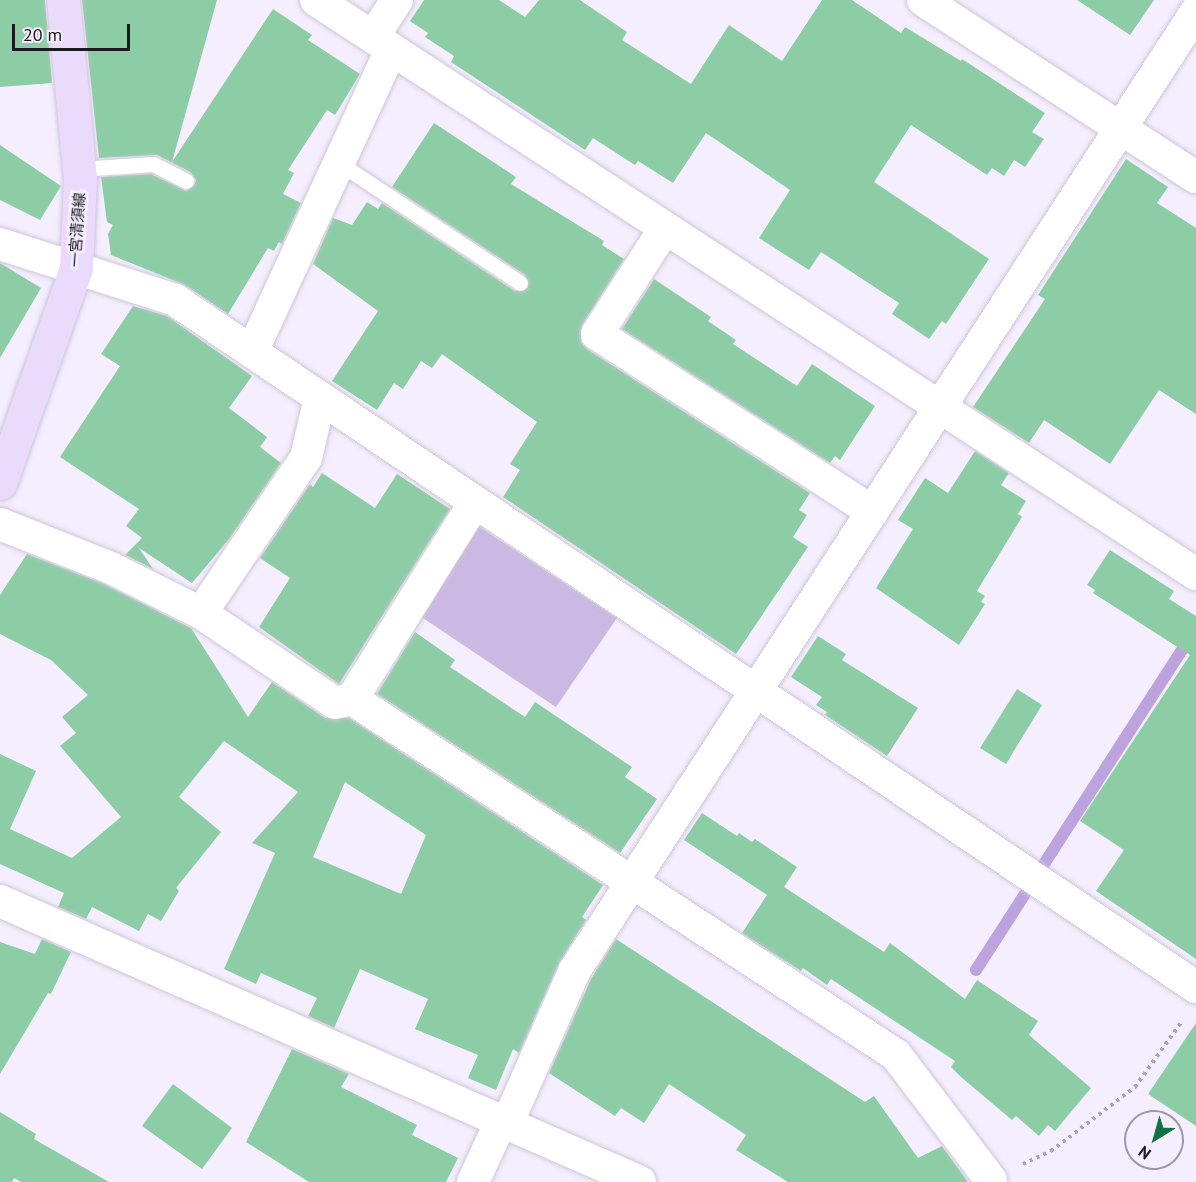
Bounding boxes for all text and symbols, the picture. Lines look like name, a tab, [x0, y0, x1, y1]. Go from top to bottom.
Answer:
scale bar	[15, 12, 134, 50]
text: 20 m	[23, 23, 62, 46]
street label: 一宮清須線	[65, 192, 89, 268]
north arrow	[1124, 1110, 1184, 1170]
text: N	[1134, 1142, 1155, 1164]

